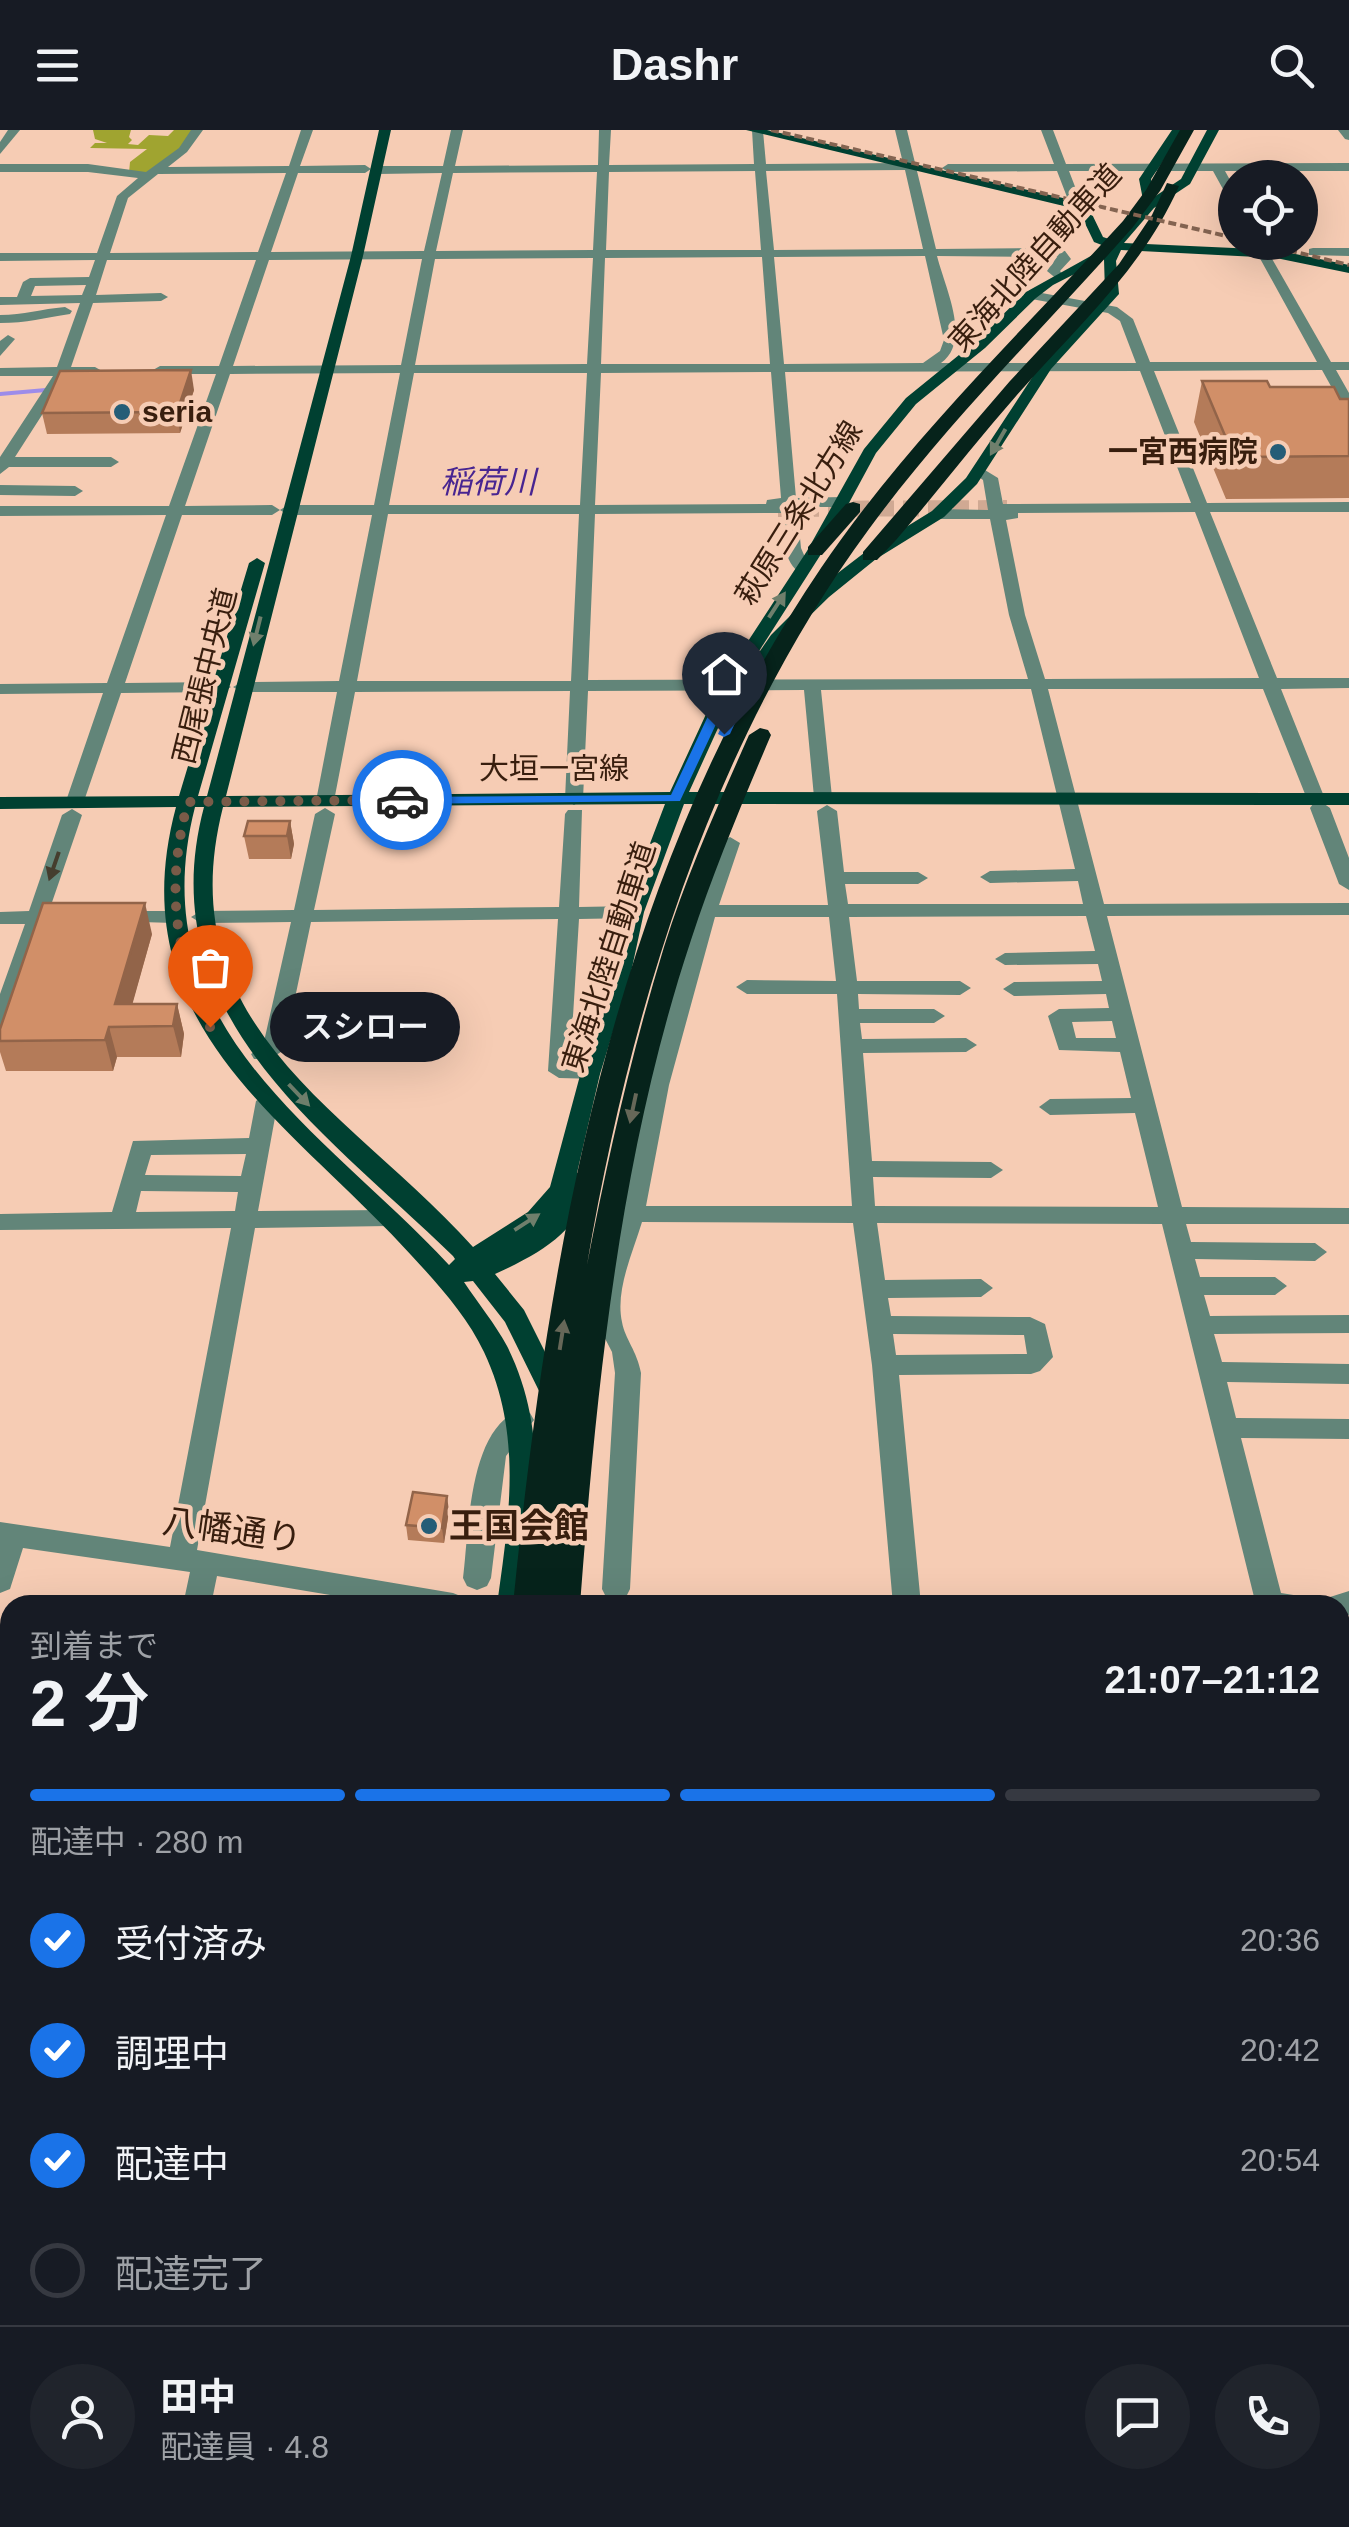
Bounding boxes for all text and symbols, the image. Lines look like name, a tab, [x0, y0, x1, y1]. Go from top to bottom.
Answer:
icon: menu	[30, 38, 85, 93]
icon: search	[1264, 38, 1319, 93]
text: Dashr	[611, 39, 738, 90]
street label: 東海北陸自動車道	[942, 157, 1127, 358]
map controls	[1218, 160, 1318, 260]
button: locate	[1218, 160, 1318, 260]
place label: seria	[142, 395, 212, 428]
marker: seria	[111, 401, 133, 423]
street label: 萩原三条北方線	[729, 415, 868, 611]
one-way arrow	[990, 428, 1007, 456]
place label: 一宮西病院	[1108, 435, 1258, 468]
marker: 一宮西病院	[1267, 441, 1289, 463]
water label: 稲荷川	[440, 464, 539, 500]
street label: 西尾張中央道	[167, 585, 242, 767]
one-way arrow	[768, 591, 786, 619]
one-way arrow	[248, 616, 264, 647]
pin	[682, 632, 767, 735]
icon: home	[697, 647, 752, 702]
courier	[352, 750, 452, 850]
street label: 大垣一宮線	[479, 752, 629, 785]
icon: car	[375, 773, 430, 828]
street label: 東海北陸自動車道	[556, 838, 661, 1076]
one-way arrow	[46, 852, 61, 882]
pin	[168, 925, 253, 1028]
icon: bag	[183, 940, 238, 995]
callout: スシロー	[270, 992, 460, 1062]
text: スシロー	[301, 1009, 429, 1045]
one-way arrow	[287, 1083, 310, 1107]
one-way arrow	[625, 1092, 641, 1123]
one-way arrow	[513, 1214, 541, 1231]
one-way arrow	[554, 1318, 570, 1350]
street label: 八幡通り	[160, 1500, 304, 1559]
place label: 王国会館	[449, 1506, 589, 1545]
marker: 王国会館	[418, 1515, 440, 1537]
text: 到着まで	[30, 1628, 158, 1664]
text: 21:07–21:12	[1104, 1659, 1320, 1701]
text: 2 分	[30, 1667, 149, 1740]
text: 配達中 · 280 m	[30, 1824, 243, 1860]
icon: check	[30, 1913, 85, 1968]
text: 20:36	[1240, 1922, 1320, 1958]
text: 受付済み	[115, 1923, 267, 1965]
icon: check	[30, 2023, 85, 2078]
text: 20:42	[1240, 2032, 1320, 2068]
text: 調理中	[115, 2033, 229, 2075]
icon: check	[30, 2133, 85, 2188]
text: 20:54	[1240, 2142, 1320, 2178]
text: 配達中	[115, 2143, 229, 2185]
text: 配達完了	[115, 2253, 267, 2295]
button: person	[30, 2364, 135, 2469]
button: chat	[1085, 2364, 1190, 2469]
button: phone	[1215, 2364, 1320, 2469]
text: 田中	[160, 2376, 236, 2418]
text: 配達員 · 4.8	[160, 2429, 329, 2465]

